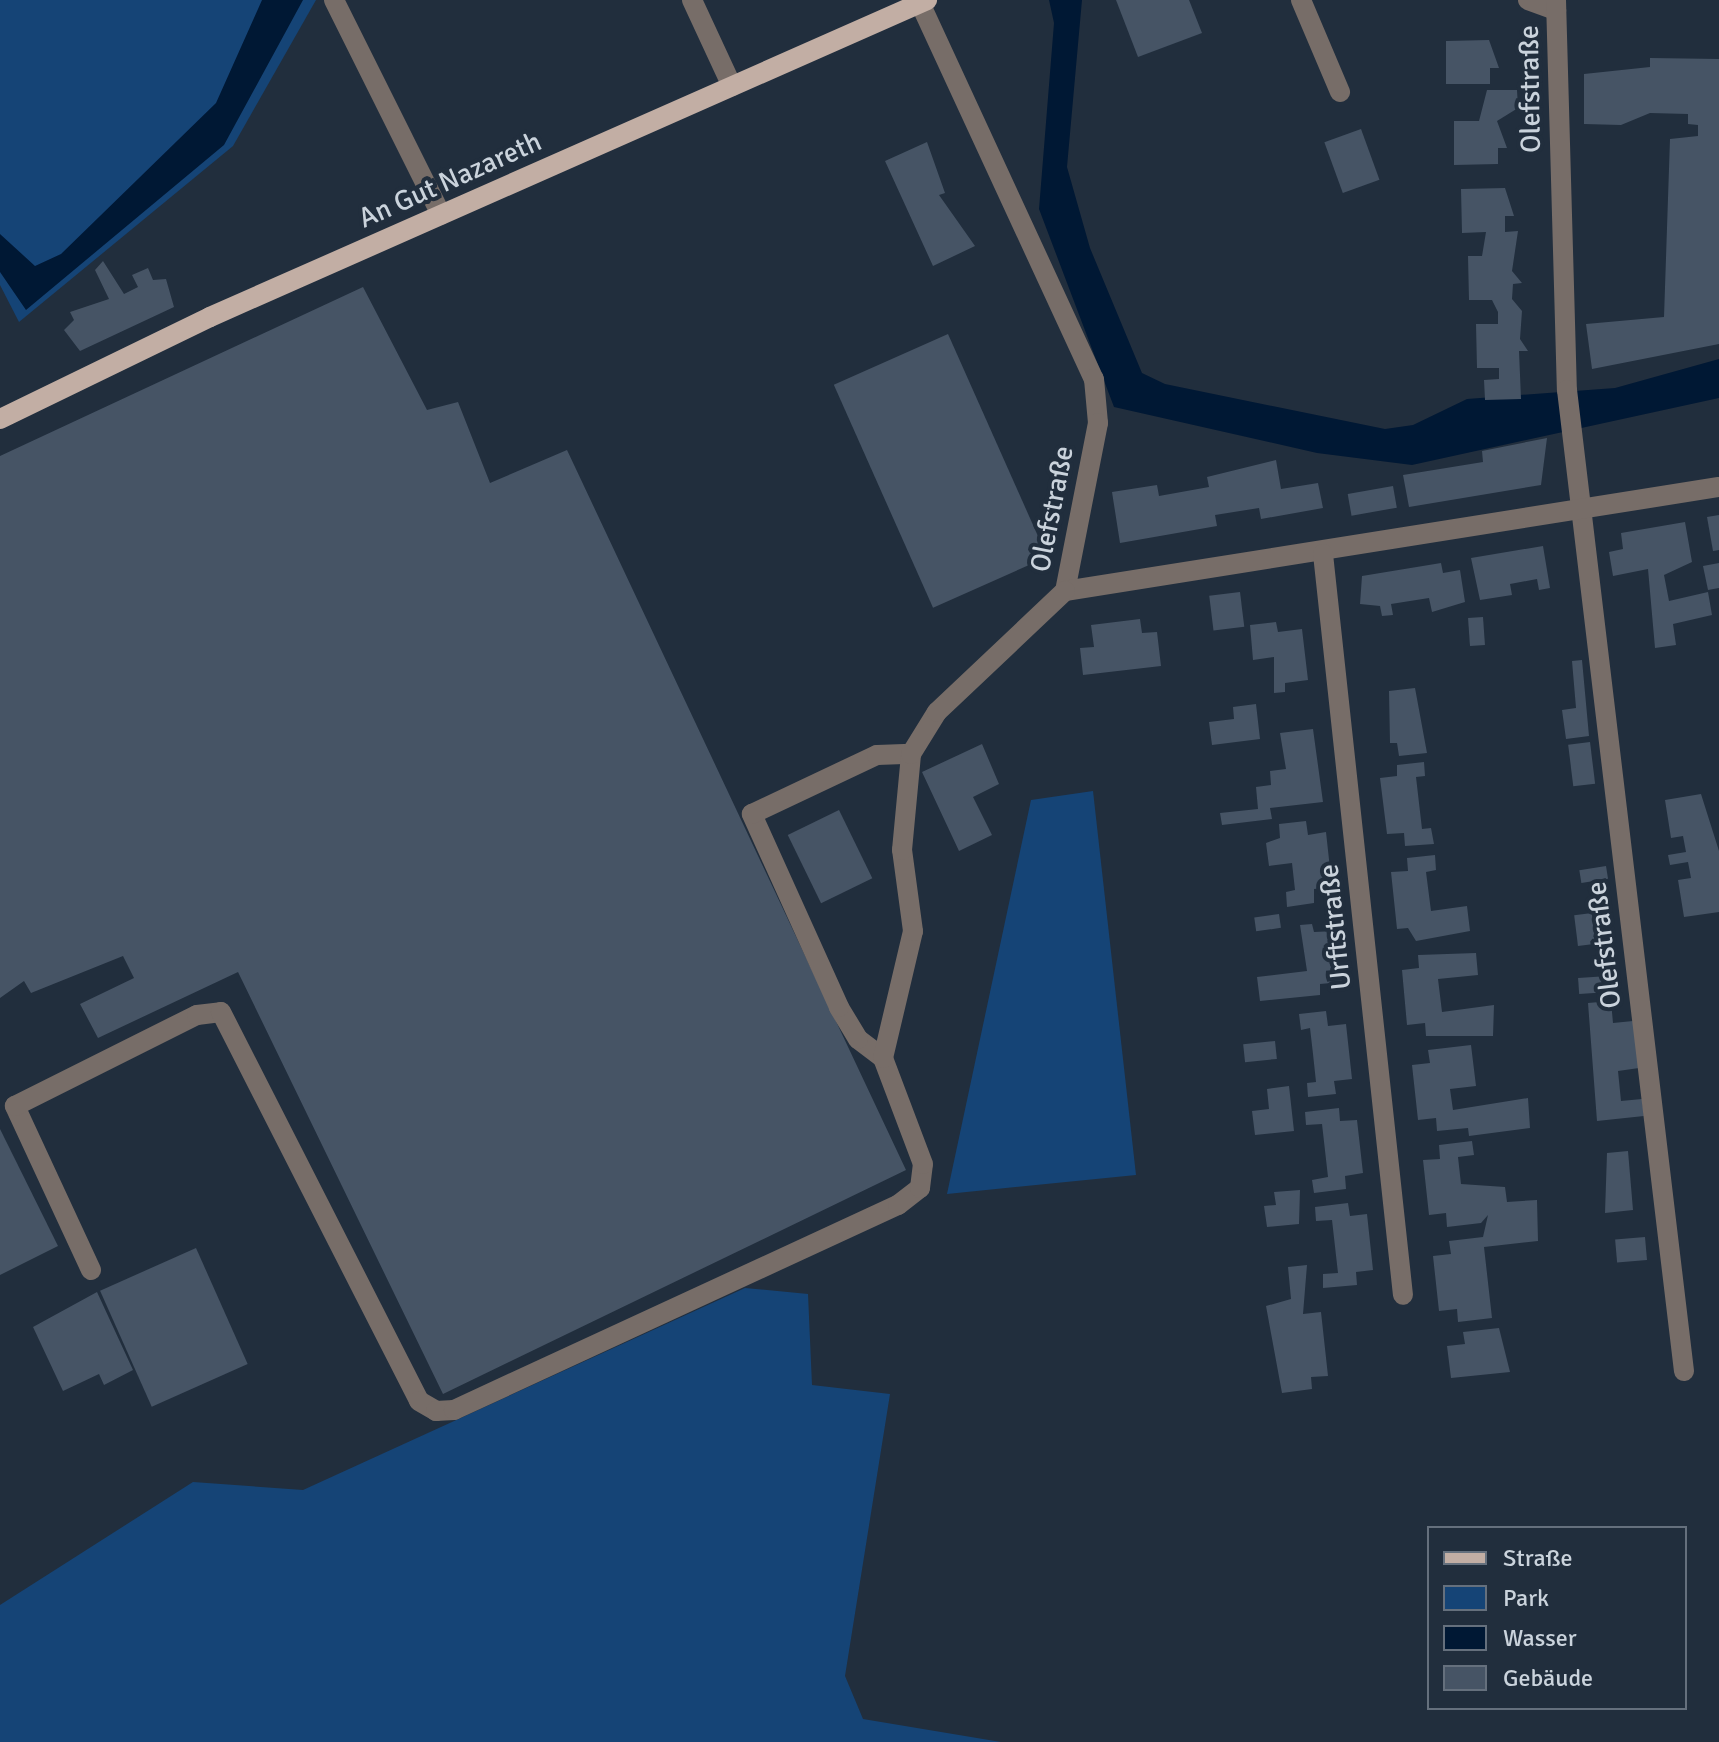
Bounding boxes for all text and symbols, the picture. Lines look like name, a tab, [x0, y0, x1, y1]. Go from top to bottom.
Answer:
street label: Olefstraße	[1512, 25, 1548, 153]
street label: An Gut Nazareth	[353, 125, 547, 235]
street label: Olefstraße	[1023, 443, 1081, 575]
street label: Urftstraße	[1312, 863, 1358, 991]
street label: Olefstraße	[1580, 880, 1628, 1010]
legend	[1427, 1526, 1687, 1710]
text: Straße	[1503, 1543, 1573, 1573]
text: Park	[1503, 1583, 1549, 1613]
text: Wasser	[1503, 1623, 1577, 1653]
text: Gebäude	[1503, 1663, 1593, 1693]

